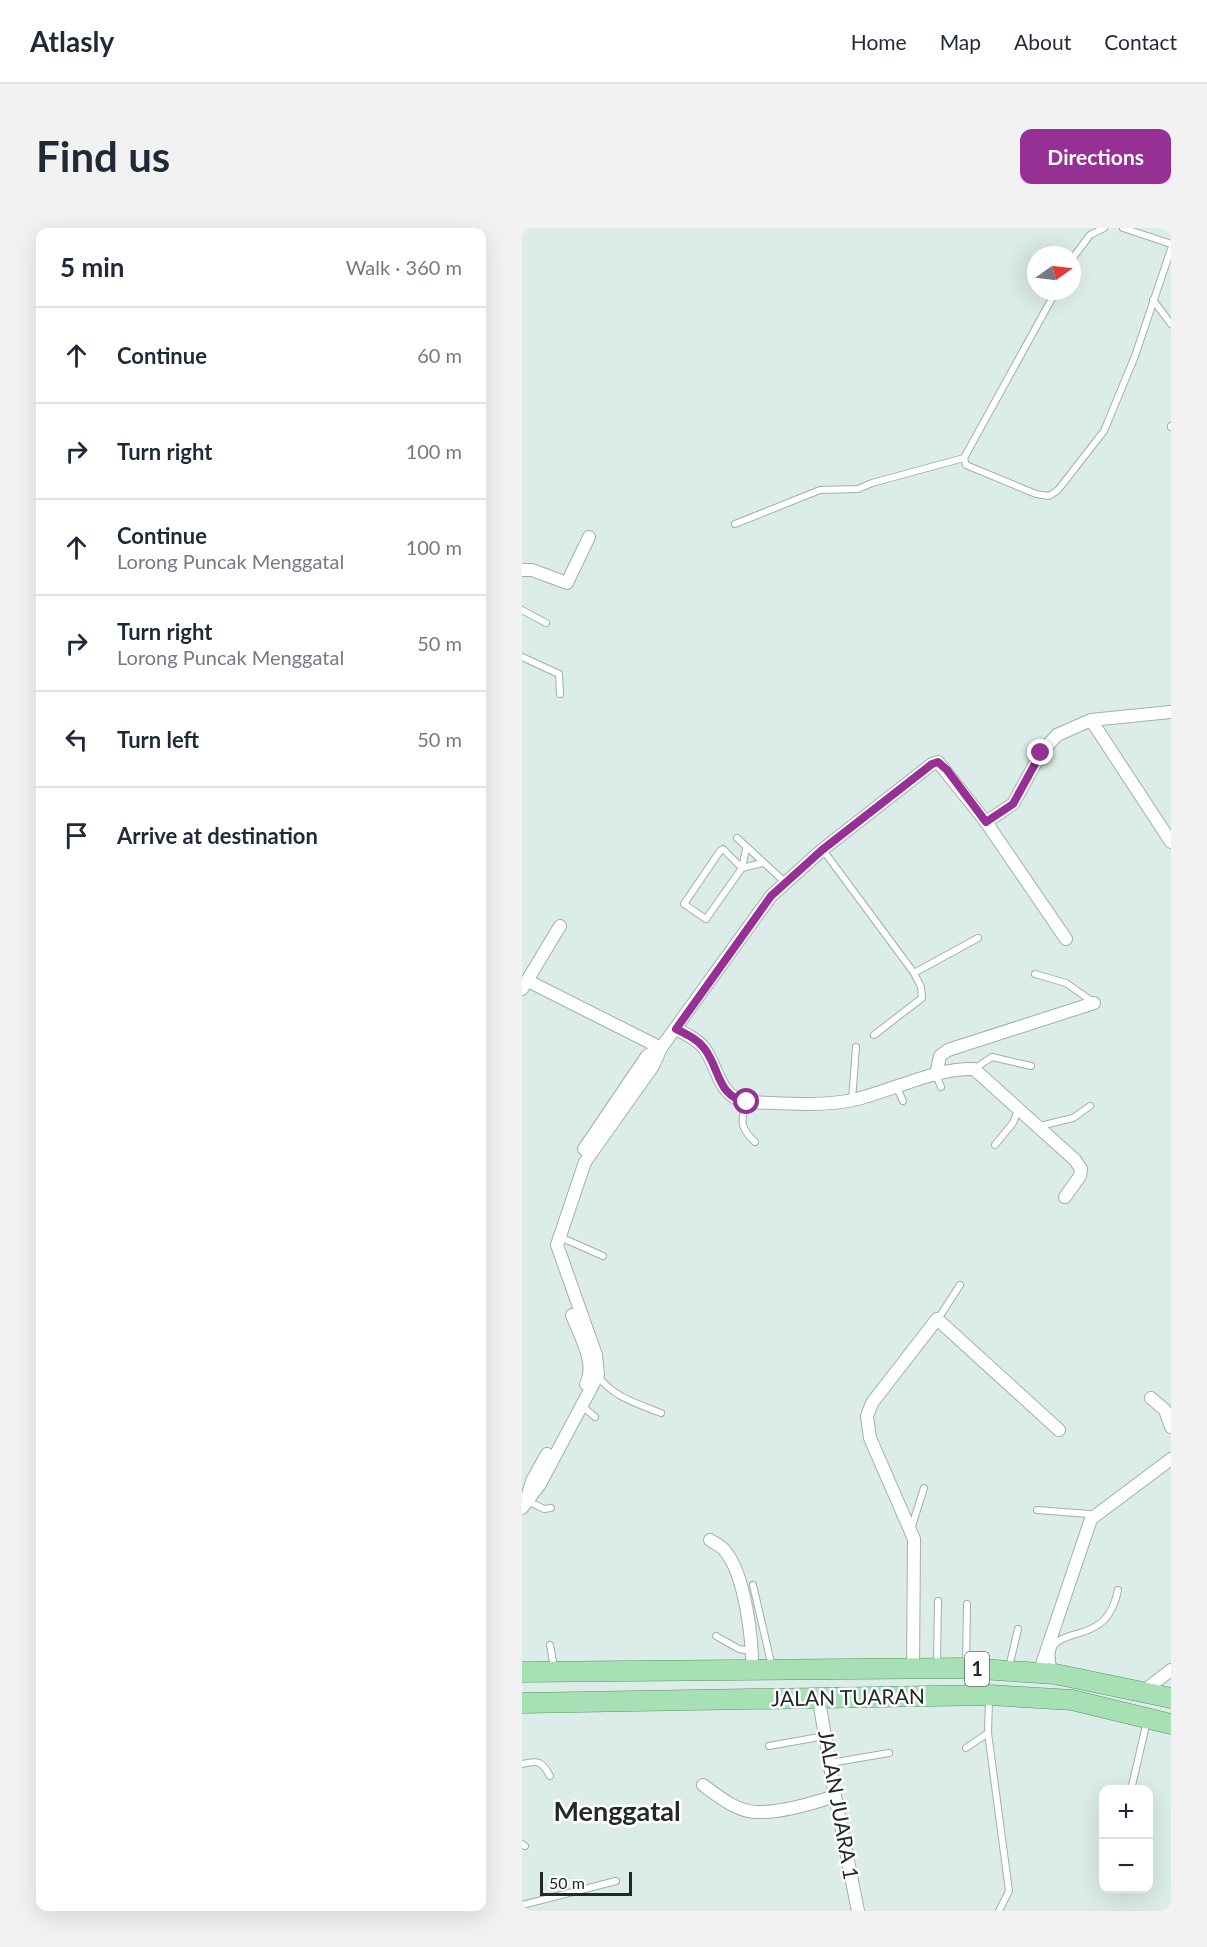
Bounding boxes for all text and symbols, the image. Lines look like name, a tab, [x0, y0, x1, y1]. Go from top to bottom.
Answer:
text: Atlasly	[30, 24, 114, 58]
text: Home	[851, 29, 907, 54]
text: Map	[940, 29, 981, 54]
text: About	[1014, 29, 1071, 54]
text: Contact	[1104, 29, 1177, 54]
button: Directions	[1020, 129, 1171, 184]
text: Find us	[36, 131, 170, 181]
north arrow	[1027, 246, 1081, 300]
text: 5 min	[60, 251, 124, 283]
text: Walk · 360 m	[346, 255, 462, 279]
icon: ahead	[60, 339, 93, 372]
text: Continue	[117, 342, 207, 369]
text: 60 m	[417, 343, 462, 367]
icon: right	[60, 435, 93, 468]
text: Turn right	[117, 438, 212, 465]
text: 100 m	[406, 439, 462, 463]
text: Continue	[117, 522, 207, 549]
icon: ahead	[60, 531, 93, 564]
text: 100 m	[406, 535, 462, 559]
text: Lorong Puncak Menggatal	[117, 549, 344, 573]
text: Turn right	[117, 618, 212, 645]
icon: right	[60, 627, 93, 660]
text: 50 m	[417, 631, 462, 655]
text: Lorong Puncak Menggatal	[117, 645, 344, 669]
icon: left	[60, 723, 93, 756]
text: Turn left	[117, 726, 199, 753]
text: 50 m	[417, 727, 462, 751]
route end	[1027, 739, 1053, 765]
icon: arrive	[60, 819, 93, 852]
text: Arrive at destination	[117, 822, 318, 849]
route start	[733, 1088, 759, 1114]
road number: 1	[965, 1652, 989, 1686]
street label: JALAN TUARAN	[771, 1683, 925, 1710]
street label: JALAN JUARA 1	[814, 1728, 865, 1881]
map controls	[1099, 1785, 1153, 1893]
button: +	[1099, 1785, 1153, 1839]
district label: Menggatal	[553, 1794, 681, 1827]
button: −	[1099, 1839, 1153, 1893]
scale bar	[540, 1869, 632, 1896]
text: 50 m	[549, 1873, 585, 1892]

